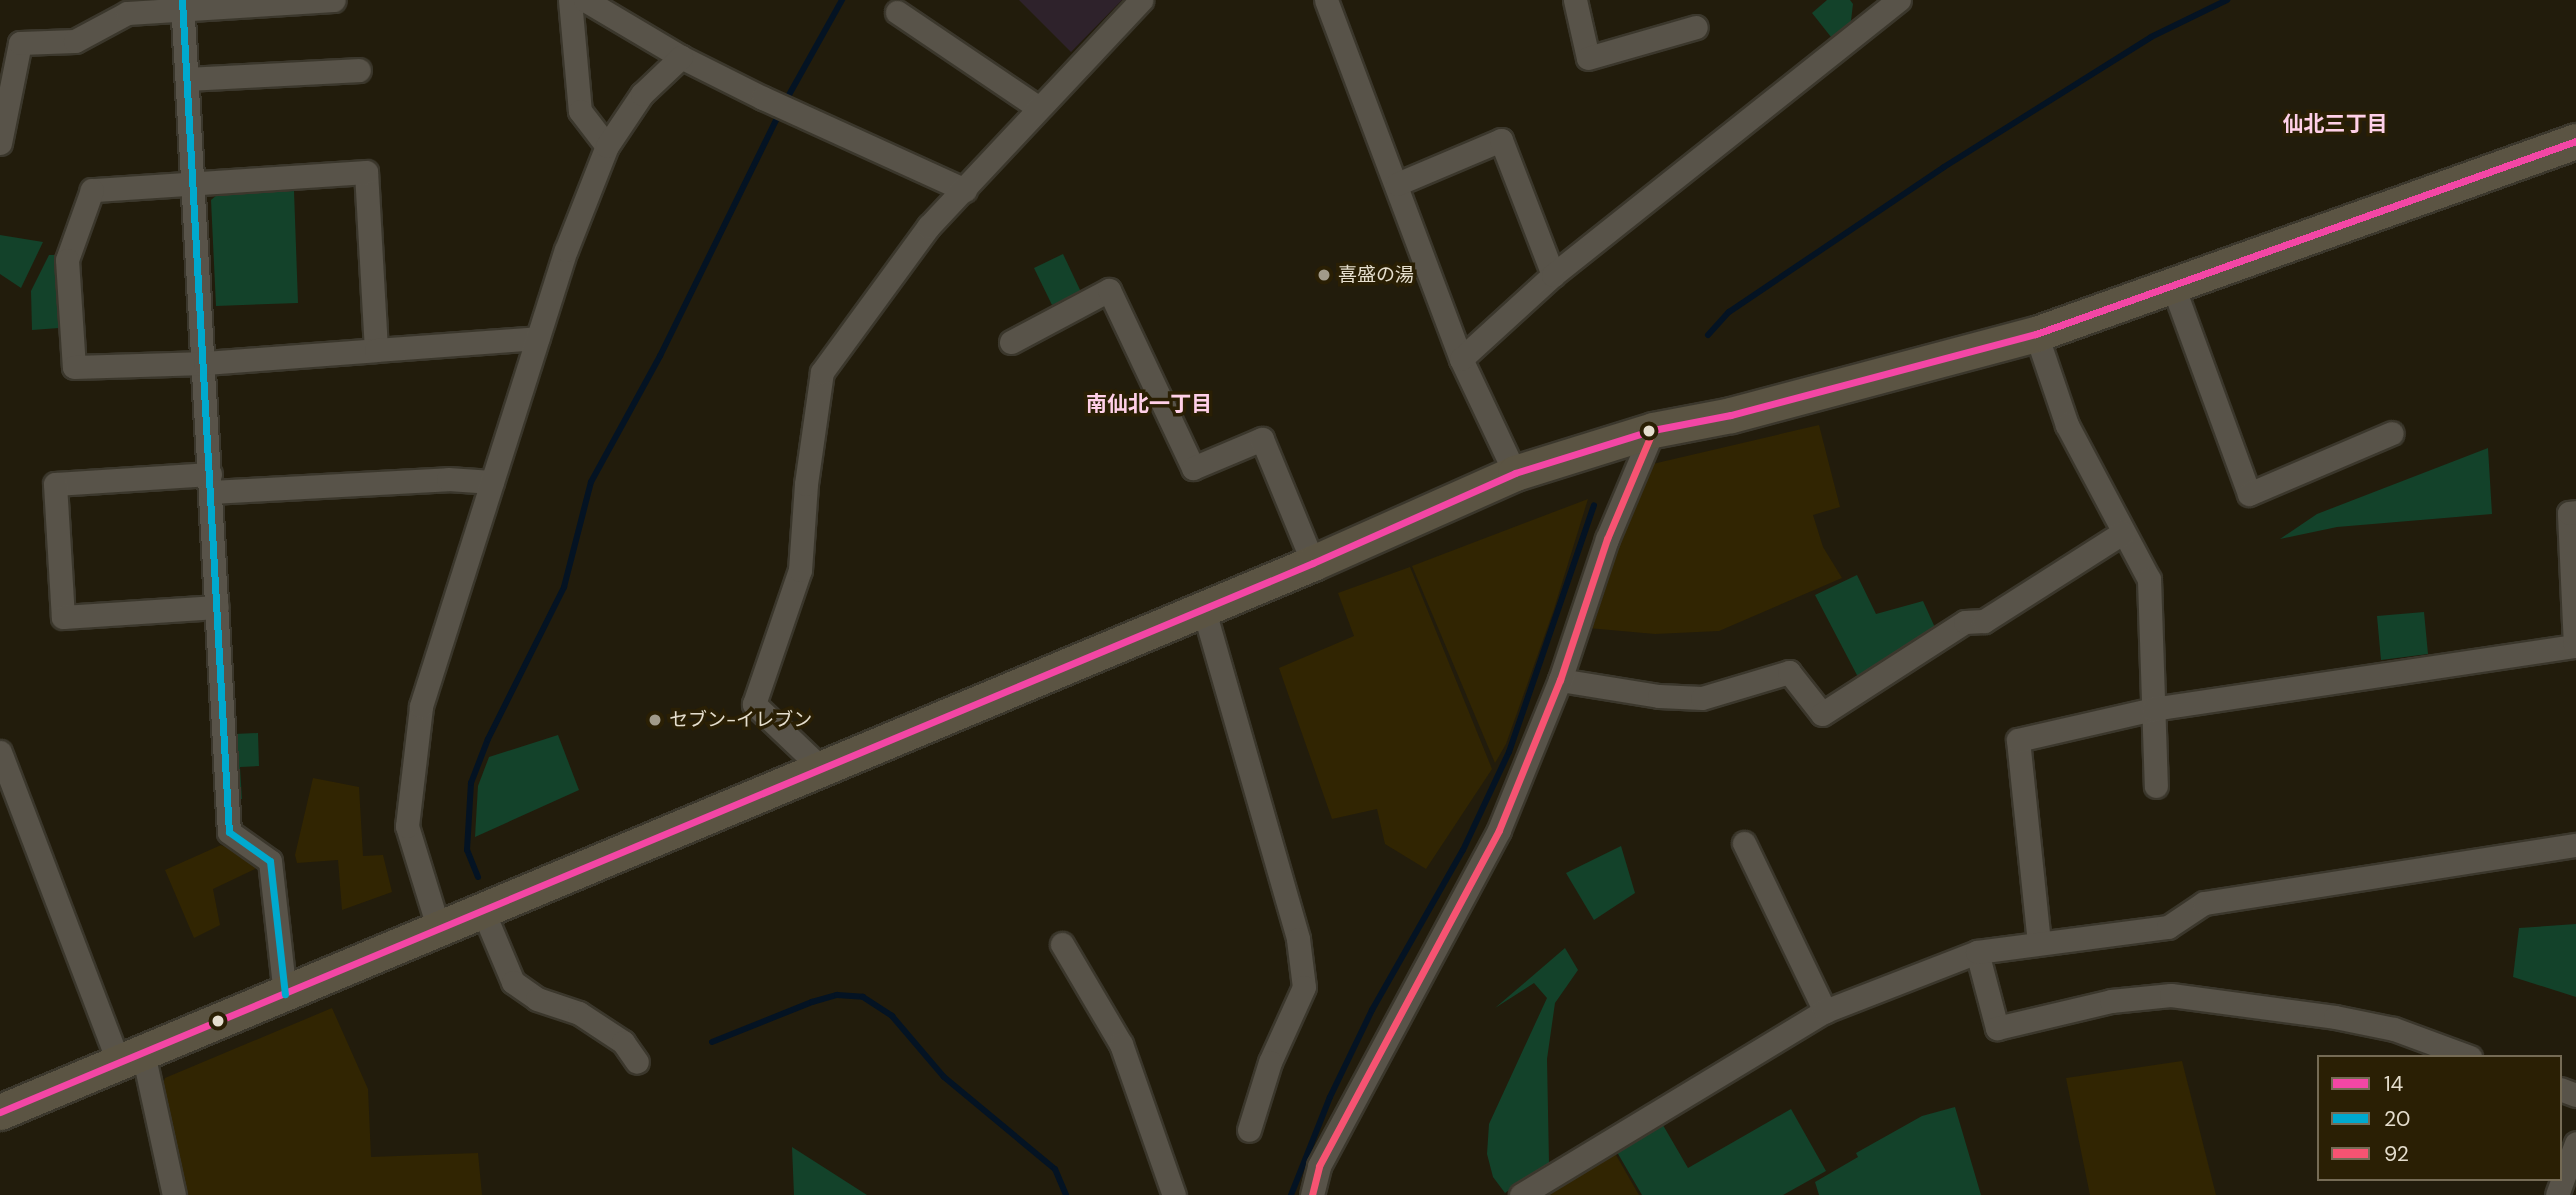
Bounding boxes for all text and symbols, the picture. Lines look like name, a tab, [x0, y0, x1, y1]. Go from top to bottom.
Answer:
district label: 仙北三丁目	[2283, 111, 2387, 137]
place label: 喜盛の湯	[1338, 264, 1414, 286]
marker: 喜盛の湯	[1316, 267, 1332, 283]
district label: 南仙北一丁目	[1086, 391, 1212, 417]
unlabelled marker	[1642, 424, 1656, 438]
place label: セブン-イレブン	[669, 709, 812, 731]
marker: セブン-イレブン	[647, 712, 663, 728]
unlabelled marker	[211, 1014, 225, 1028]
legend	[2317, 1055, 2562, 1181]
text: 14	[2384, 1070, 2403, 1098]
text: 20	[2384, 1105, 2410, 1133]
text: 92	[2384, 1140, 2409, 1168]

